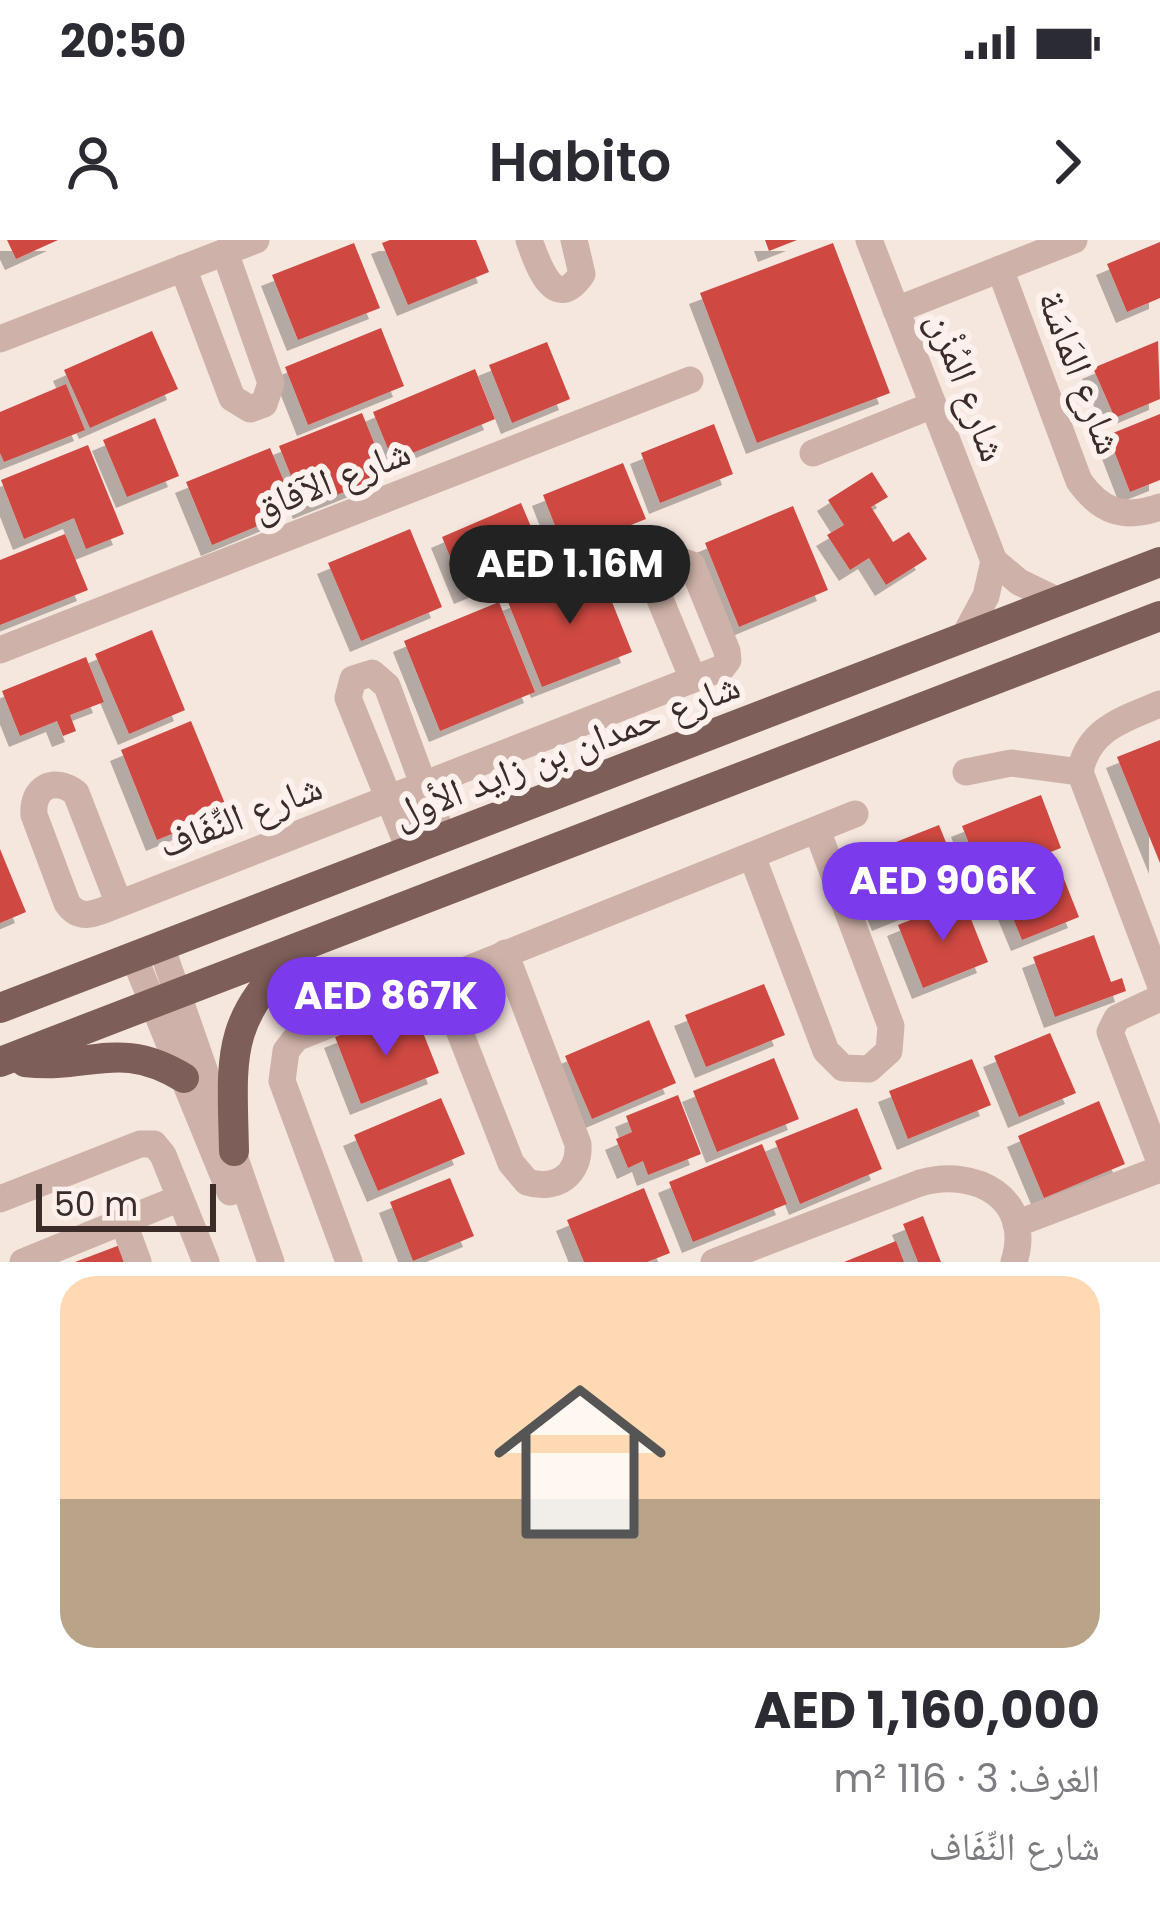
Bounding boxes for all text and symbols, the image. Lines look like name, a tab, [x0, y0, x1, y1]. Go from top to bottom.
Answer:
text: 20:50	[60, 10, 186, 73]
text: Habito	[489, 124, 671, 200]
icon: person	[60, 129, 126, 195]
icon: forward	[1034, 129, 1100, 195]
street label: شارع المَاسَة	[1024, 282, 1137, 462]
street label: شارع المُزْن	[914, 303, 1021, 469]
street label: شارع الآفاق	[244, 424, 418, 535]
pin: AED 1.16M	[433, 525, 707, 627]
text: AED 1.16M	[476, 536, 664, 591]
street label: شارع حمدان بن زايد الأول	[385, 658, 748, 841]
street label: شارع النِّفَاف	[150, 759, 330, 872]
pin: AED 906K	[819, 842, 1067, 944]
text: AED 906K	[849, 853, 1037, 908]
pin: AED 867K	[262, 957, 510, 1059]
text: AED 867K	[294, 968, 478, 1023]
scale bar	[36, 1178, 216, 1231]
text: 50 m	[54, 1181, 138, 1228]
icon: home	[472, 1354, 688, 1570]
text: AED 1,160,000	[754, 1674, 1100, 1746]
text: الغرف: 3 · 116 m²	[833, 1751, 1100, 1806]
text: شارع النِّفَاف	[928, 1819, 1100, 1874]

